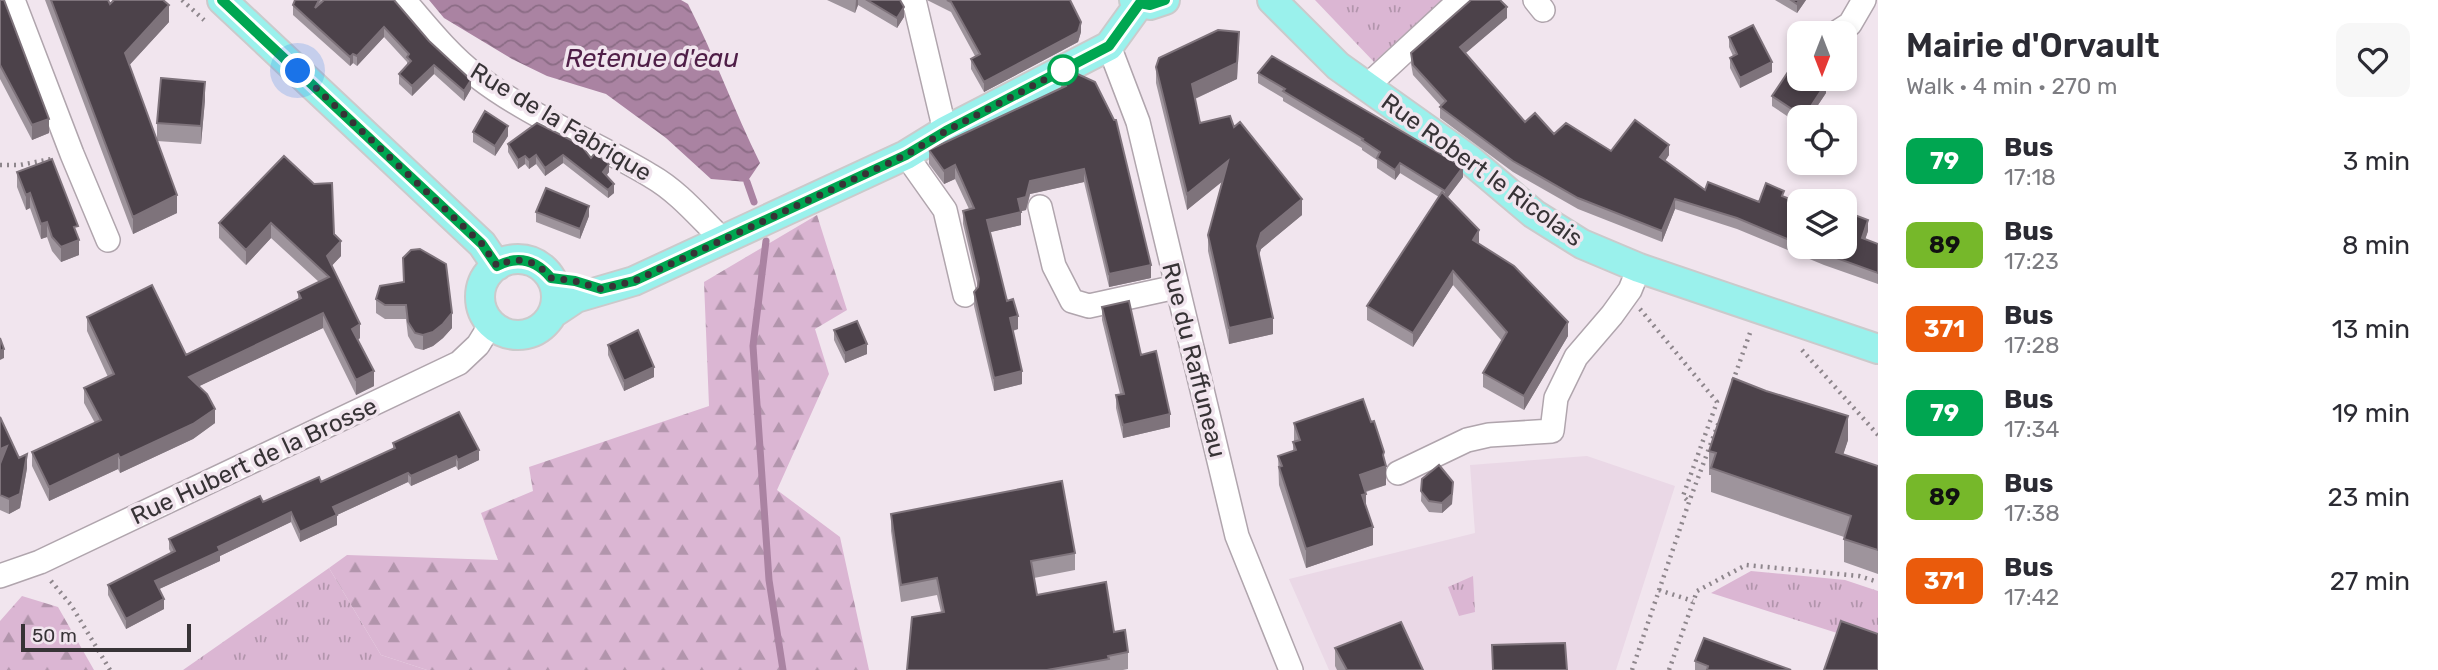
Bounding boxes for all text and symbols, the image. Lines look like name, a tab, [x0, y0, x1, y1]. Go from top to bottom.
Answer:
north arrow	[1787, 21, 1857, 91]
map controls	[1787, 21, 1857, 259]
button: heart	[2336, 23, 2410, 97]
text: Mairie d'Orvault	[1906, 26, 2159, 65]
water label: Retenue d'eau	[565, 43, 739, 74]
your location	[280, 53, 315, 88]
unlabelled marker	[1048, 55, 1078, 85]
street label: Rue de la Fabrique	[465, 57, 657, 187]
text: Walk · 4 min · 270 m	[1906, 72, 2117, 100]
street label: Rue Robert le Ricolais	[1376, 88, 1588, 252]
button: locate	[1787, 105, 1857, 175]
text: Bus	[2004, 132, 2053, 163]
text: 3 min	[2343, 146, 2410, 177]
text: 79	[1930, 147, 1959, 175]
text: 17:18	[2004, 163, 2056, 191]
button: layers	[1787, 189, 1857, 259]
text: Bus	[2004, 216, 2053, 247]
text: 8 min	[2342, 230, 2410, 261]
text: 89	[1929, 231, 1960, 259]
text: 17:23	[2004, 247, 2059, 275]
street label: Rue du Raffuneau	[1156, 260, 1232, 460]
text: Bus	[2004, 300, 2053, 331]
text: 13 min	[2332, 314, 2410, 345]
text: 371	[1924, 315, 1965, 343]
text: 17:28	[2004, 331, 2060, 359]
text: Bus	[2004, 384, 2053, 415]
street label: Rue Hubert de la Brosse	[126, 392, 382, 530]
text: 19 min	[2332, 398, 2410, 429]
text: 79	[1930, 399, 1959, 427]
text: 17:34	[2004, 415, 2060, 443]
text: Bus	[2004, 468, 2053, 499]
text: 23 min	[2328, 482, 2410, 513]
text: 89	[1929, 483, 1960, 511]
text: 17:38	[2004, 499, 2060, 527]
text: Bus	[2004, 552, 2053, 583]
text: 27 min	[2330, 566, 2410, 597]
text: 371	[1924, 567, 1965, 595]
text: 17:42	[2004, 583, 2059, 611]
scale bar	[21, 621, 191, 653]
text: 50 m	[32, 624, 77, 647]

